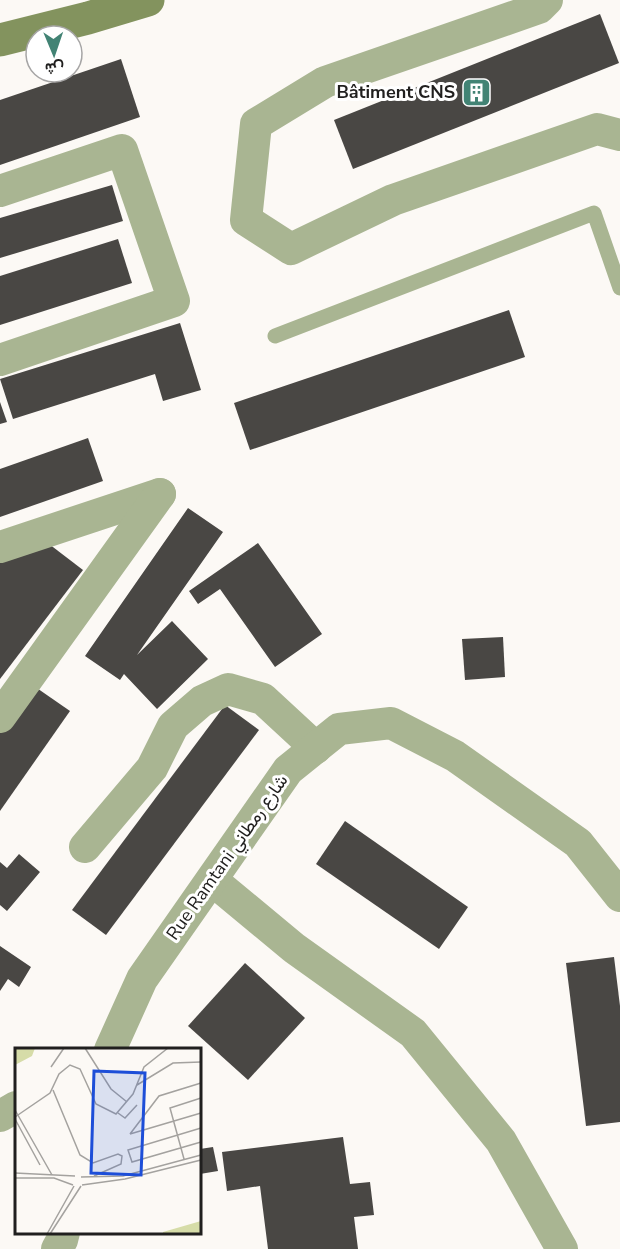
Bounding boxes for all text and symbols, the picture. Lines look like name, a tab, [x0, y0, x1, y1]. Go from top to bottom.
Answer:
north arrow	[24, 24, 84, 84]
text: ش	[44, 57, 64, 79]
building icon: Bâtiment CNS	[460, 76, 492, 108]
place label: Bâtiment CNS	[336, 80, 455, 104]
street label: Rue Ramtani شارع رمطاني	[161, 769, 296, 946]
inset map	[15, 1048, 201, 1234]

